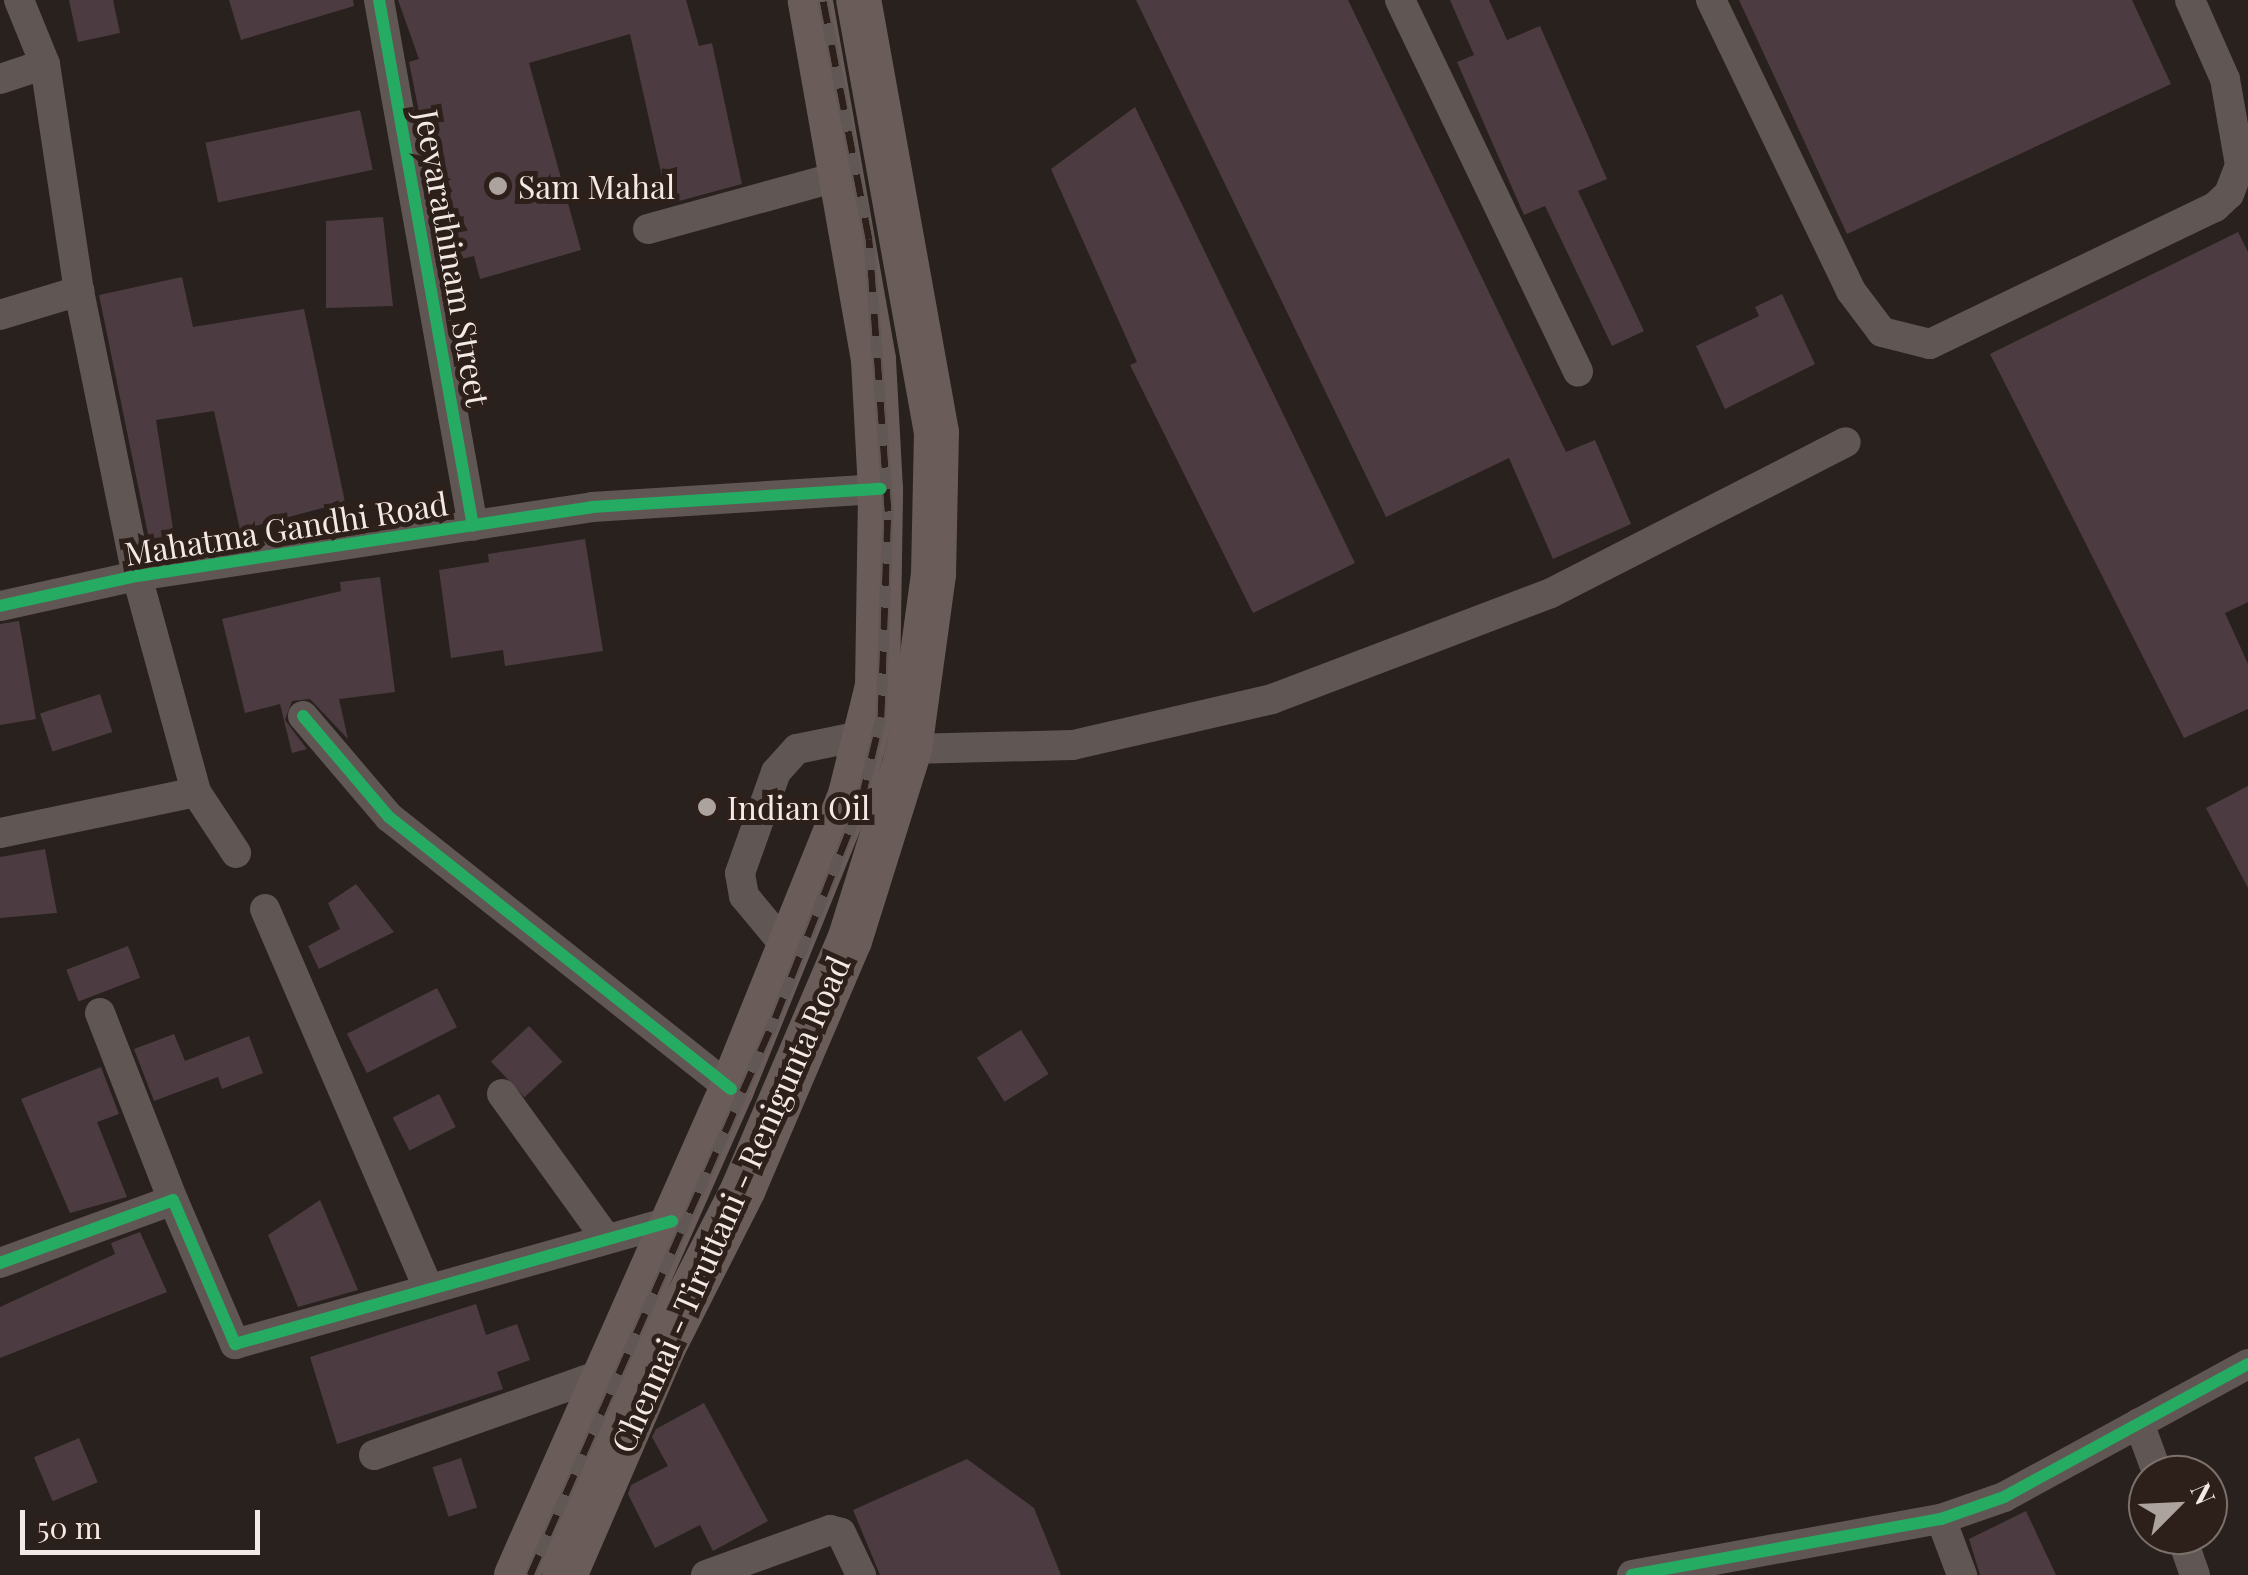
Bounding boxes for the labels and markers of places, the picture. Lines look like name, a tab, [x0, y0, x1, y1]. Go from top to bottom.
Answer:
place label: Sam Mahal	[518, 167, 675, 205]
marker: Sam Mahal	[487, 175, 509, 197]
place label: Indian Oil	[727, 788, 870, 826]
marker: Indian Oil	[696, 796, 718, 818]

